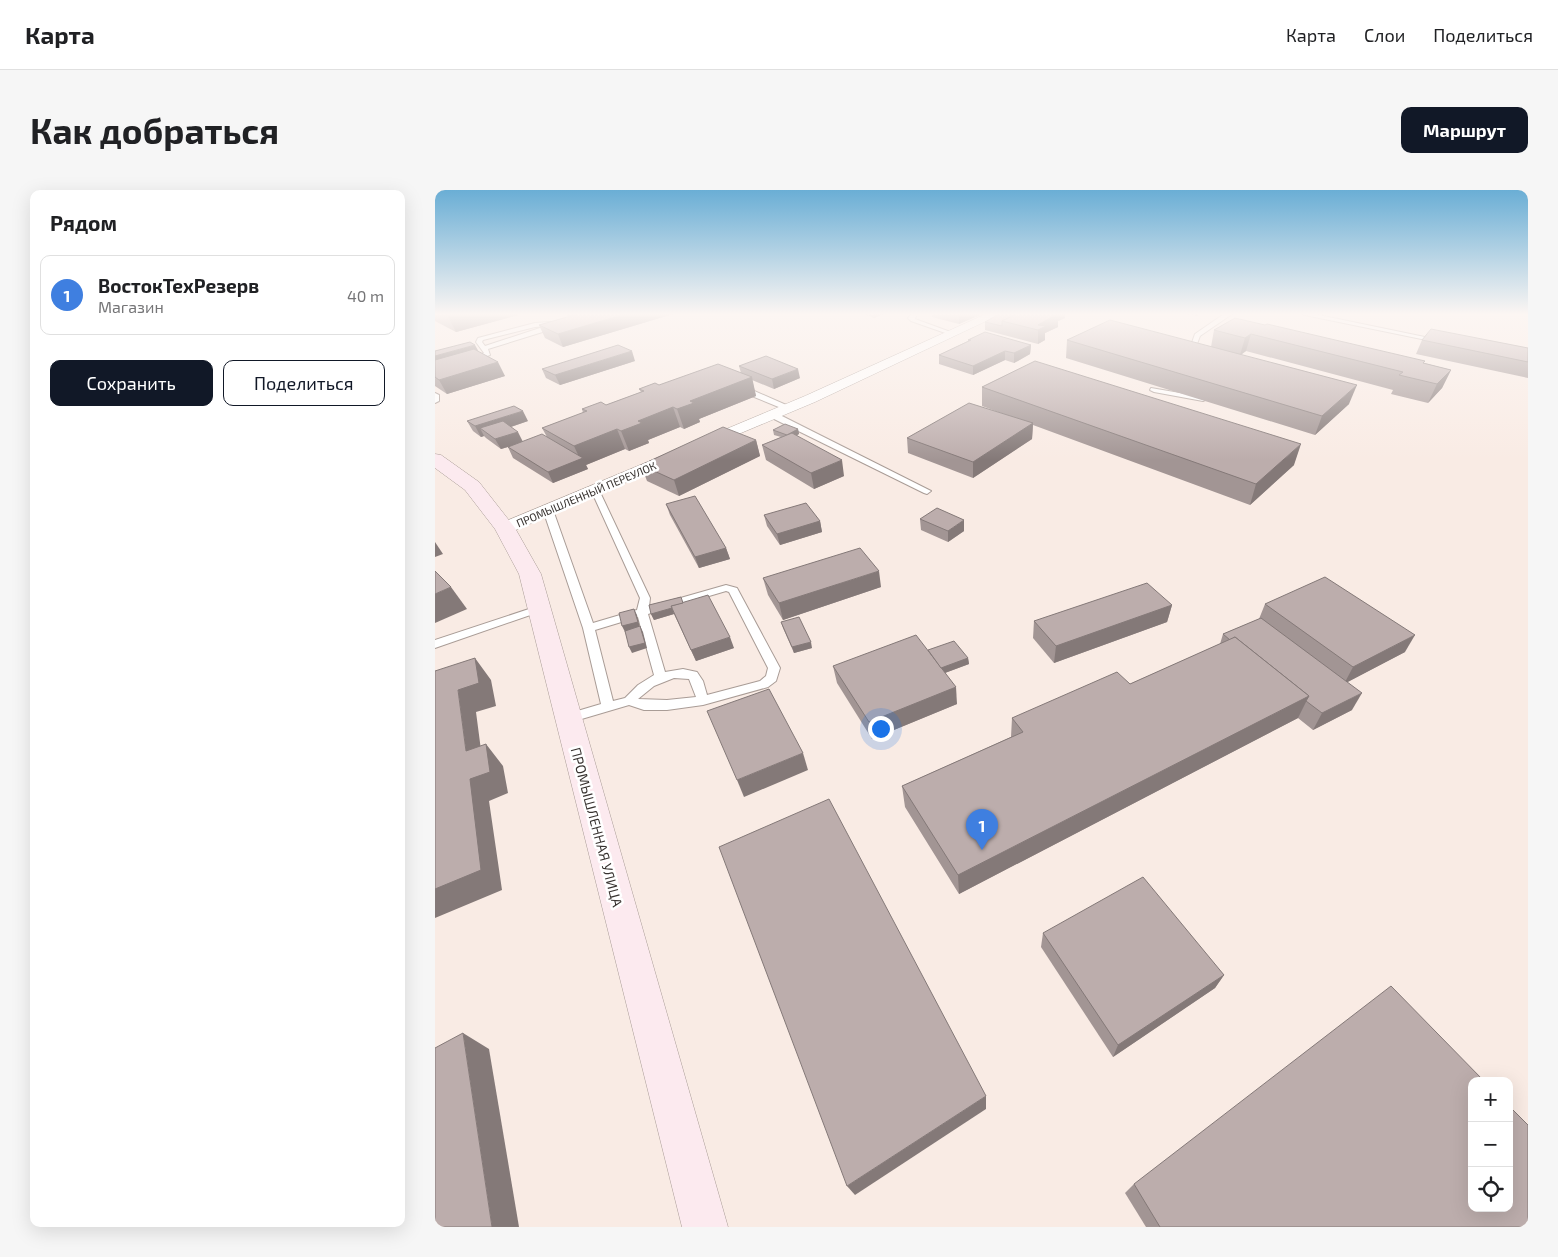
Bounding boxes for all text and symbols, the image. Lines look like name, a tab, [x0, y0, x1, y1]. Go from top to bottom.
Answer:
text: Карта	[25, 20, 95, 49]
text: Карта	[1286, 24, 1336, 46]
text: Слои	[1364, 24, 1405, 46]
text: Поделиться	[1433, 24, 1533, 46]
button: Маршрут	[1401, 107, 1528, 153]
text: Как добраться	[30, 109, 279, 151]
text: Рядом	[50, 210, 117, 235]
text: ВостокТехРезерв	[98, 274, 259, 297]
text: 1	[64, 286, 70, 305]
text: 40 m	[347, 286, 384, 305]
text: Магазин	[98, 297, 164, 316]
button: Сохранить	[50, 360, 213, 406]
button: Поделиться	[223, 360, 385, 406]
street label: ПРОМЫШЛЕННЫЙ ПЕРЕУЛОК	[514, 458, 658, 529]
your location	[868, 716, 894, 742]
street label: ПРОМЫШЛЕННАЯ УЛИЦА	[567, 745, 627, 909]
pin: 1	[966, 809, 998, 850]
map controls	[1468, 1077, 1513, 1212]
button: +	[1468, 1077, 1513, 1122]
button: −	[1468, 1122, 1513, 1167]
button: locate	[1468, 1167, 1513, 1212]

